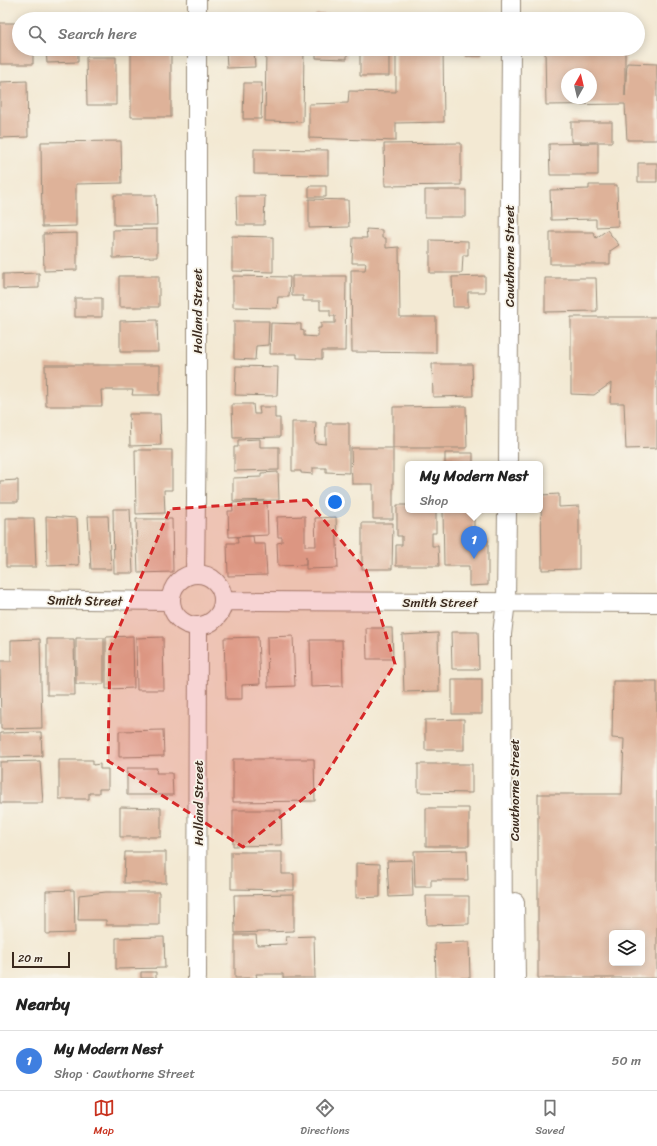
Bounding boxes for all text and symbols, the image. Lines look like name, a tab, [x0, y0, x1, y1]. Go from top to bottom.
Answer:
search box	[12, 12, 645, 56]
text: Search here	[58, 21, 137, 47]
icon: search	[26, 23, 48, 45]
north arrow	[561, 68, 597, 104]
street label: Cawthorne Street	[498, 204, 521, 307]
street label: Holland Street	[186, 268, 209, 354]
popup	[405, 461, 543, 513]
text: My Modern Nest	[420, 463, 528, 489]
text: Shop	[420, 489, 448, 512]
your location	[325, 492, 345, 512]
pin: 1	[461, 526, 487, 559]
street label: Smith Street	[47, 588, 124, 613]
street label: Smith Street	[402, 591, 478, 614]
street label: Cawthorne Street	[503, 738, 526, 841]
street label: Holland Street	[187, 760, 210, 846]
map controls	[609, 930, 645, 966]
button: layers	[609, 930, 645, 966]
text: 20 m	[18, 949, 43, 968]
scale bar	[12, 950, 70, 969]
text: Nearby	[16, 989, 70, 1019]
text: My Modern Nest	[54, 1036, 163, 1062]
text: 1	[26, 1049, 32, 1072]
text: 50 m	[611, 1049, 641, 1072]
text: Shop · Cawthorne Street	[54, 1062, 195, 1085]
tab: Map	[93, 1097, 115, 1140]
tab: Directions	[300, 1097, 350, 1140]
tab: Saved	[535, 1097, 564, 1140]

